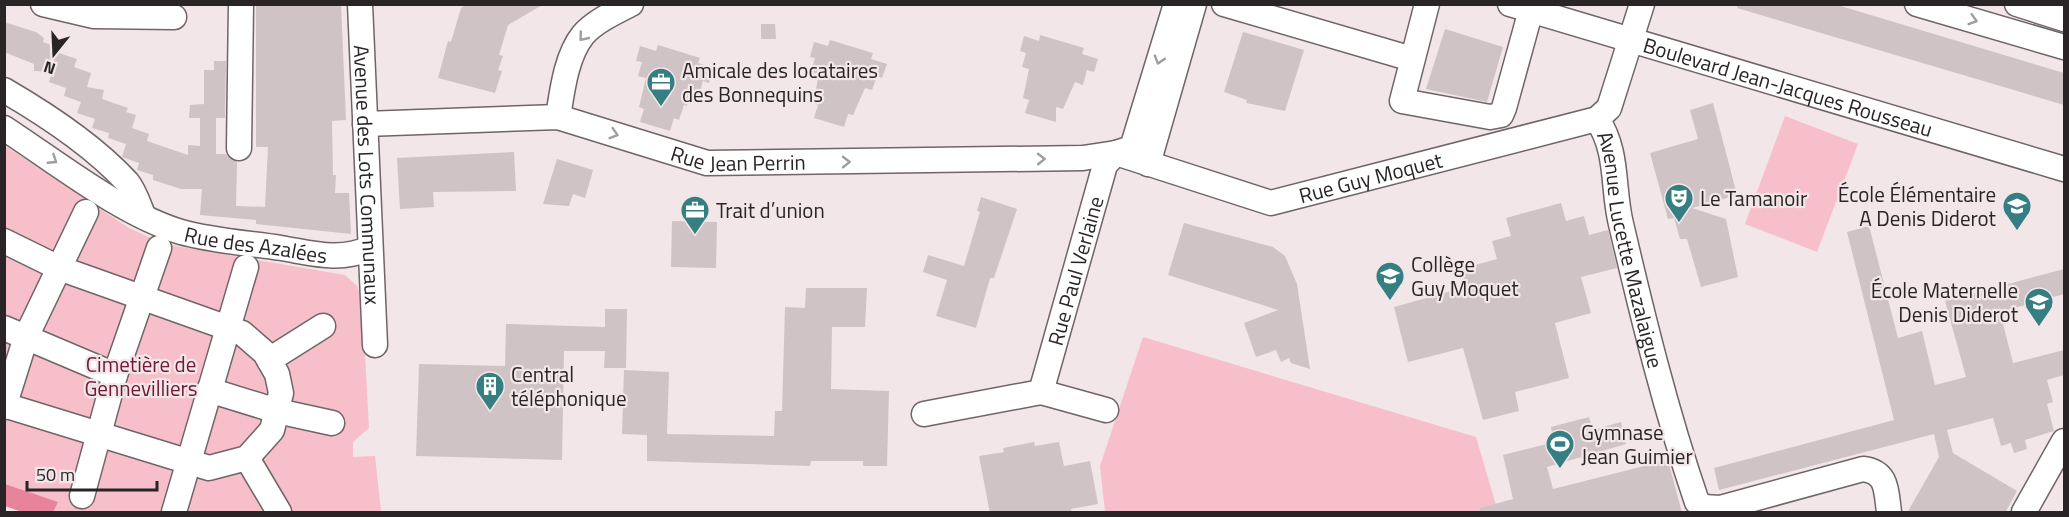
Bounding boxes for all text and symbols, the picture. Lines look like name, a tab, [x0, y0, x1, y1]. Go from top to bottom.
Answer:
one-way arrow	[1968, 13, 1978, 26]
north arrow	[24, 24, 84, 84]
street label: Boulevard Jean-Jacques Rousseau	[1639, 29, 1936, 145]
one-way arrow	[580, 31, 591, 42]
street label: Avenue des Lots Communaux	[346, 44, 389, 306]
place label: Amicale des locataires des Bonnequins	[682, 54, 878, 110]
one-way arrow	[1154, 54, 1166, 65]
text: N	[40, 55, 58, 81]
office icon: Amicale des locataires des Bonnequins	[645, 66, 677, 108]
street label: Avenue Lucette Mazalaigue	[1589, 126, 1672, 372]
one-way arrow	[608, 127, 619, 139]
street label: Rue Jean Perrin	[667, 137, 806, 179]
street label: Rue Guy Moquet	[1295, 143, 1446, 211]
one-way arrow	[47, 153, 58, 164]
one-way arrow	[1037, 153, 1046, 165]
one-way arrow	[842, 155, 851, 168]
place label: École Élémentaire A Denis Diderot	[1838, 178, 1997, 234]
theatre icon: Le Tamanoir	[1663, 182, 1695, 224]
place label: Le Tamanoir	[1700, 182, 1807, 214]
school or university icon: École Élémentaire A Denis Diderot	[2001, 190, 2033, 232]
street label: Rue Paul Verlaine	[1039, 192, 1112, 349]
office icon: Trait d’union	[679, 194, 711, 236]
place label: Trait d’union	[716, 194, 825, 226]
street label: Rue des Azalées	[181, 218, 329, 271]
place label: Collège Guy Moquet	[1411, 248, 1519, 304]
school or university icon: Collège Guy Moquet	[1374, 260, 1406, 302]
place label: École Maternelle Denis Diderot	[1871, 274, 2019, 330]
school or university icon: École Maternelle Denis Diderot	[2023, 286, 2055, 328]
park label: Cimetière de Gennevilliers	[84, 348, 198, 404]
place label: Central téléphonique	[511, 358, 627, 414]
building icon: Central téléphonique	[474, 370, 506, 412]
place label: Gymnase Jean Guimier	[1581, 416, 1693, 472]
sports icon: Gymnase Jean Guimier	[1544, 428, 1576, 470]
scale bar	[27, 454, 158, 492]
text: 50 m	[36, 461, 75, 488]

